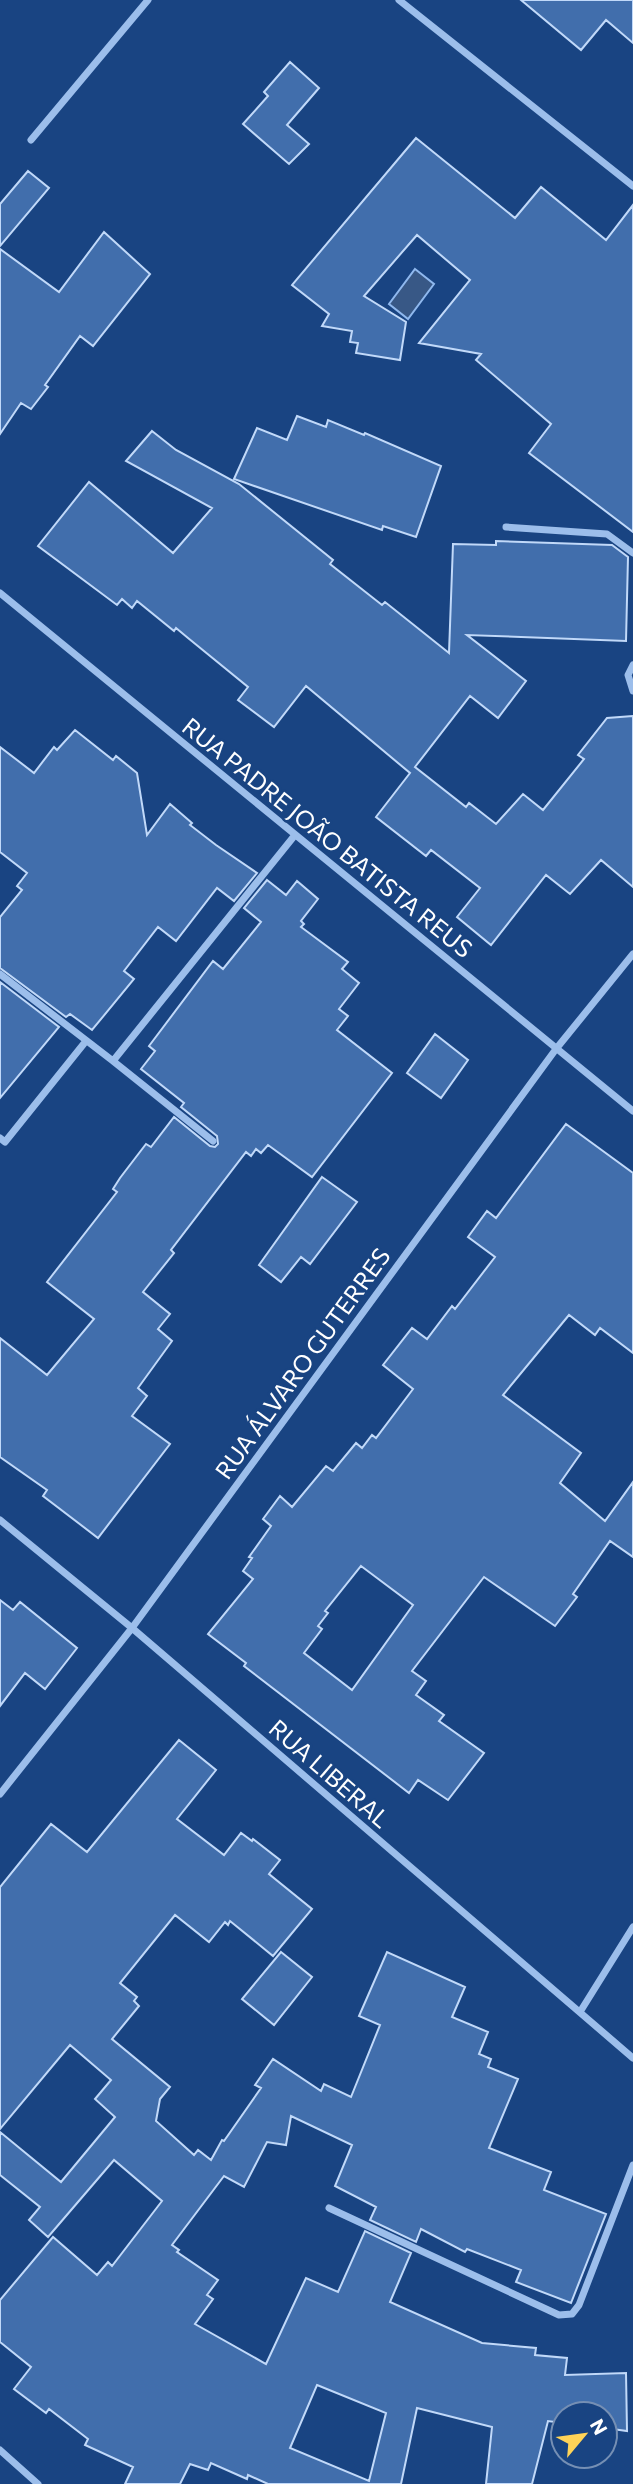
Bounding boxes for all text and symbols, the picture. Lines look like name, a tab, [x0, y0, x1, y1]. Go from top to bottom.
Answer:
street label: RUA PADRE JOÃO BATISTA REUS	[177, 711, 479, 963]
street label: RUA ÁLVARO GUTERRES	[208, 1242, 396, 1484]
street label: RUA LIBERAL	[264, 1713, 396, 1833]
north arrow	[549, 2400, 619, 2470]
text: N	[586, 2415, 613, 2438]

